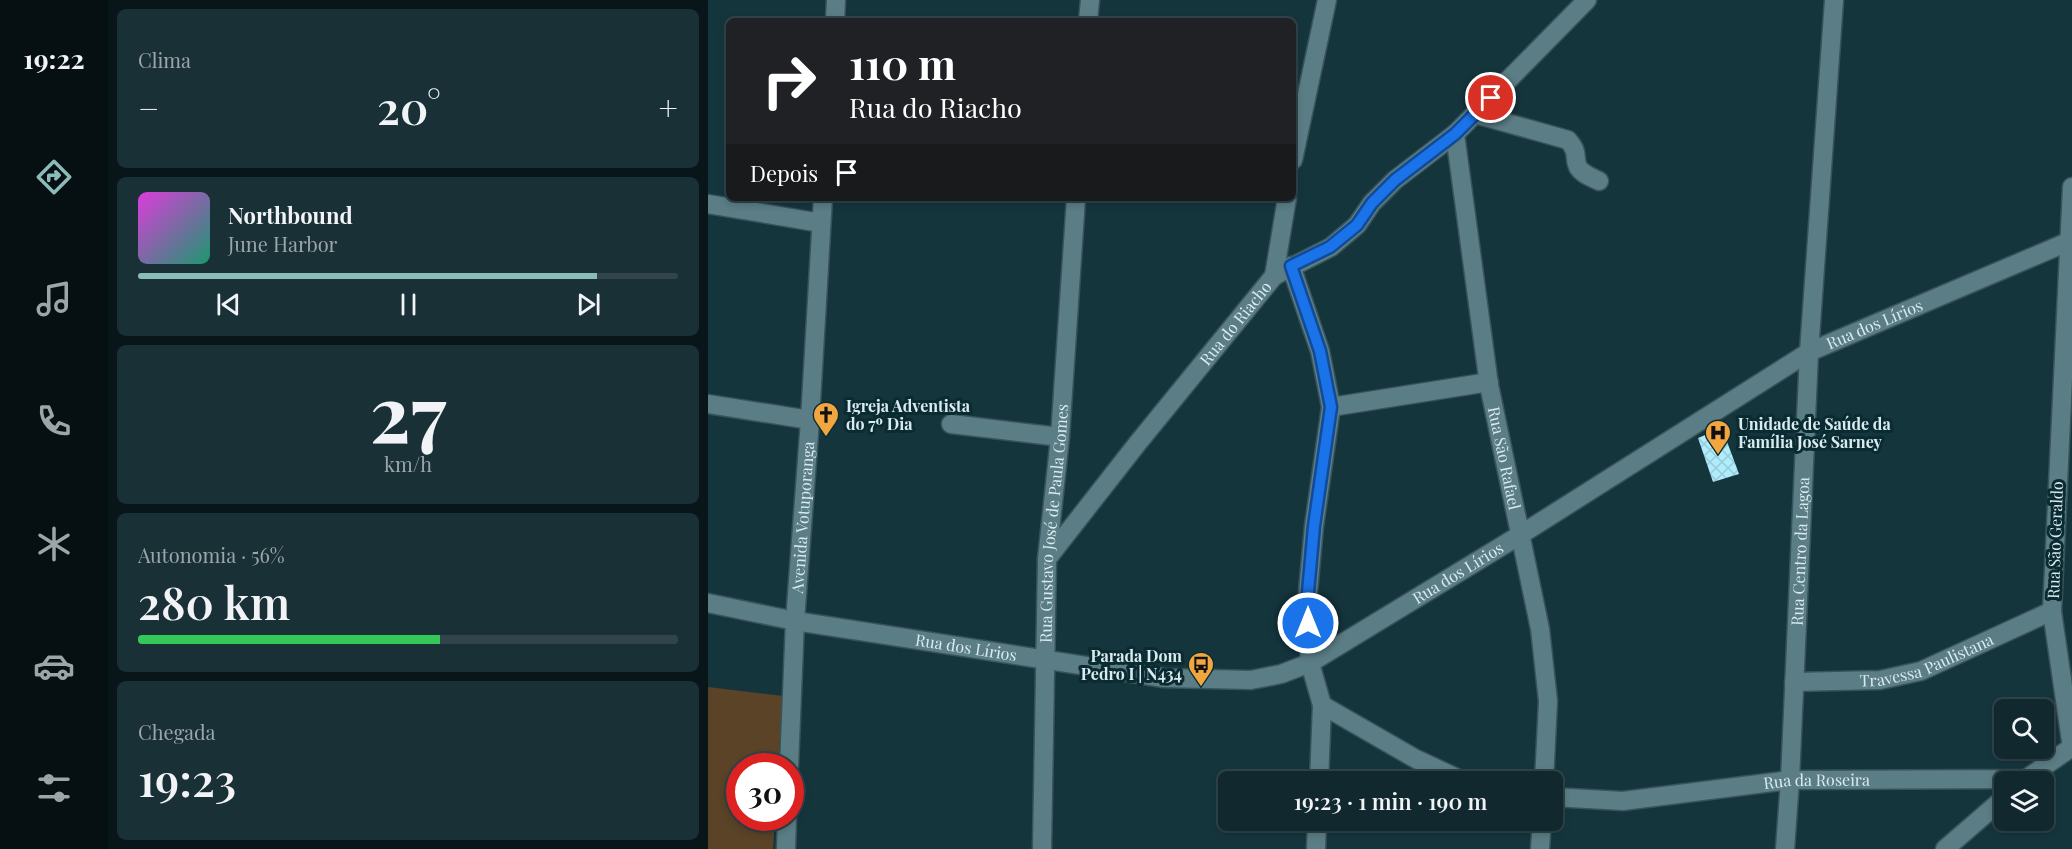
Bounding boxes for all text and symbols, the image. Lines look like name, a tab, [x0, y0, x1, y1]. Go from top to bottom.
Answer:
text: 110 m	[849, 35, 956, 91]
text: 19:22	[23, 40, 85, 76]
icon: right	[750, 42, 828, 120]
text: Clima	[138, 46, 191, 73]
pin	[1465, 72, 1516, 123]
text: 20°	[377, 76, 441, 136]
icon: arrive	[1474, 81, 1507, 114]
text: −	[138, 85, 159, 129]
text: +	[659, 85, 678, 129]
text: Rua do Riacho	[849, 89, 1022, 125]
icon: directions	[33, 156, 75, 198]
icon: arrive	[830, 156, 863, 189]
text: Depois	[750, 158, 818, 188]
text: Northbound	[228, 200, 353, 230]
text: June Harbor	[228, 230, 338, 257]
street label: Rua do Riacho	[1195, 276, 1276, 369]
icon: music	[33, 278, 75, 320]
icon: previous	[212, 288, 245, 321]
icon: pause	[392, 288, 425, 321]
icon: next	[572, 288, 605, 321]
street label: Rua dos Lírios	[1823, 294, 1926, 353]
text: 27	[370, 359, 446, 463]
place label: Igreja Adventista do 7º Dia	[846, 395, 971, 434]
icon: phone	[33, 400, 75, 442]
church icon: Igreja Adventista do 7º Dia	[811, 400, 841, 438]
street label: Rua Gustavo José de Paula Gomes	[1035, 403, 1072, 643]
street label: Rua São Rafael	[1484, 404, 1526, 512]
place label: Unidade de Saúde da Família José Sarney	[1738, 413, 1891, 452]
hospital icon: Unidade de Saúde da Família José Sarney	[1703, 418, 1733, 456]
street label: Avenida Votuporanga	[786, 441, 818, 595]
text: km/h	[384, 450, 432, 477]
street label: Rua Centro da Lagoa	[1786, 477, 1813, 626]
street label: Rua São Geraldo	[2042, 481, 2067, 599]
icon: climate	[33, 523, 75, 565]
street label: Rua dos Lírios	[1408, 537, 1507, 608]
text: Autonomia · 56%	[138, 541, 285, 568]
text: 280 km	[138, 571, 290, 631]
position arrow	[1276, 591, 1340, 655]
street label: Travessa Paulistana	[1859, 628, 1997, 691]
street label: Rua dos Lírios	[914, 629, 1018, 665]
icon: car	[33, 645, 75, 687]
place label: Parada Dom Pedro I | N434	[1081, 645, 1183, 684]
bus stop icon: Parada Dom Pedro I | N434	[1186, 650, 1216, 688]
map controls	[1994, 699, 2054, 831]
button: search	[1994, 699, 2054, 759]
text: Chegada	[138, 718, 216, 745]
text: 19:23	[138, 748, 236, 808]
speed limit sign: 30	[726, 753, 804, 831]
icon: filters	[33, 767, 75, 809]
street label: Rua da Roseira	[1762, 769, 1870, 793]
button: layers	[1994, 771, 2054, 831]
text: 19:23 · 1 min · 190 m	[1294, 786, 1487, 816]

